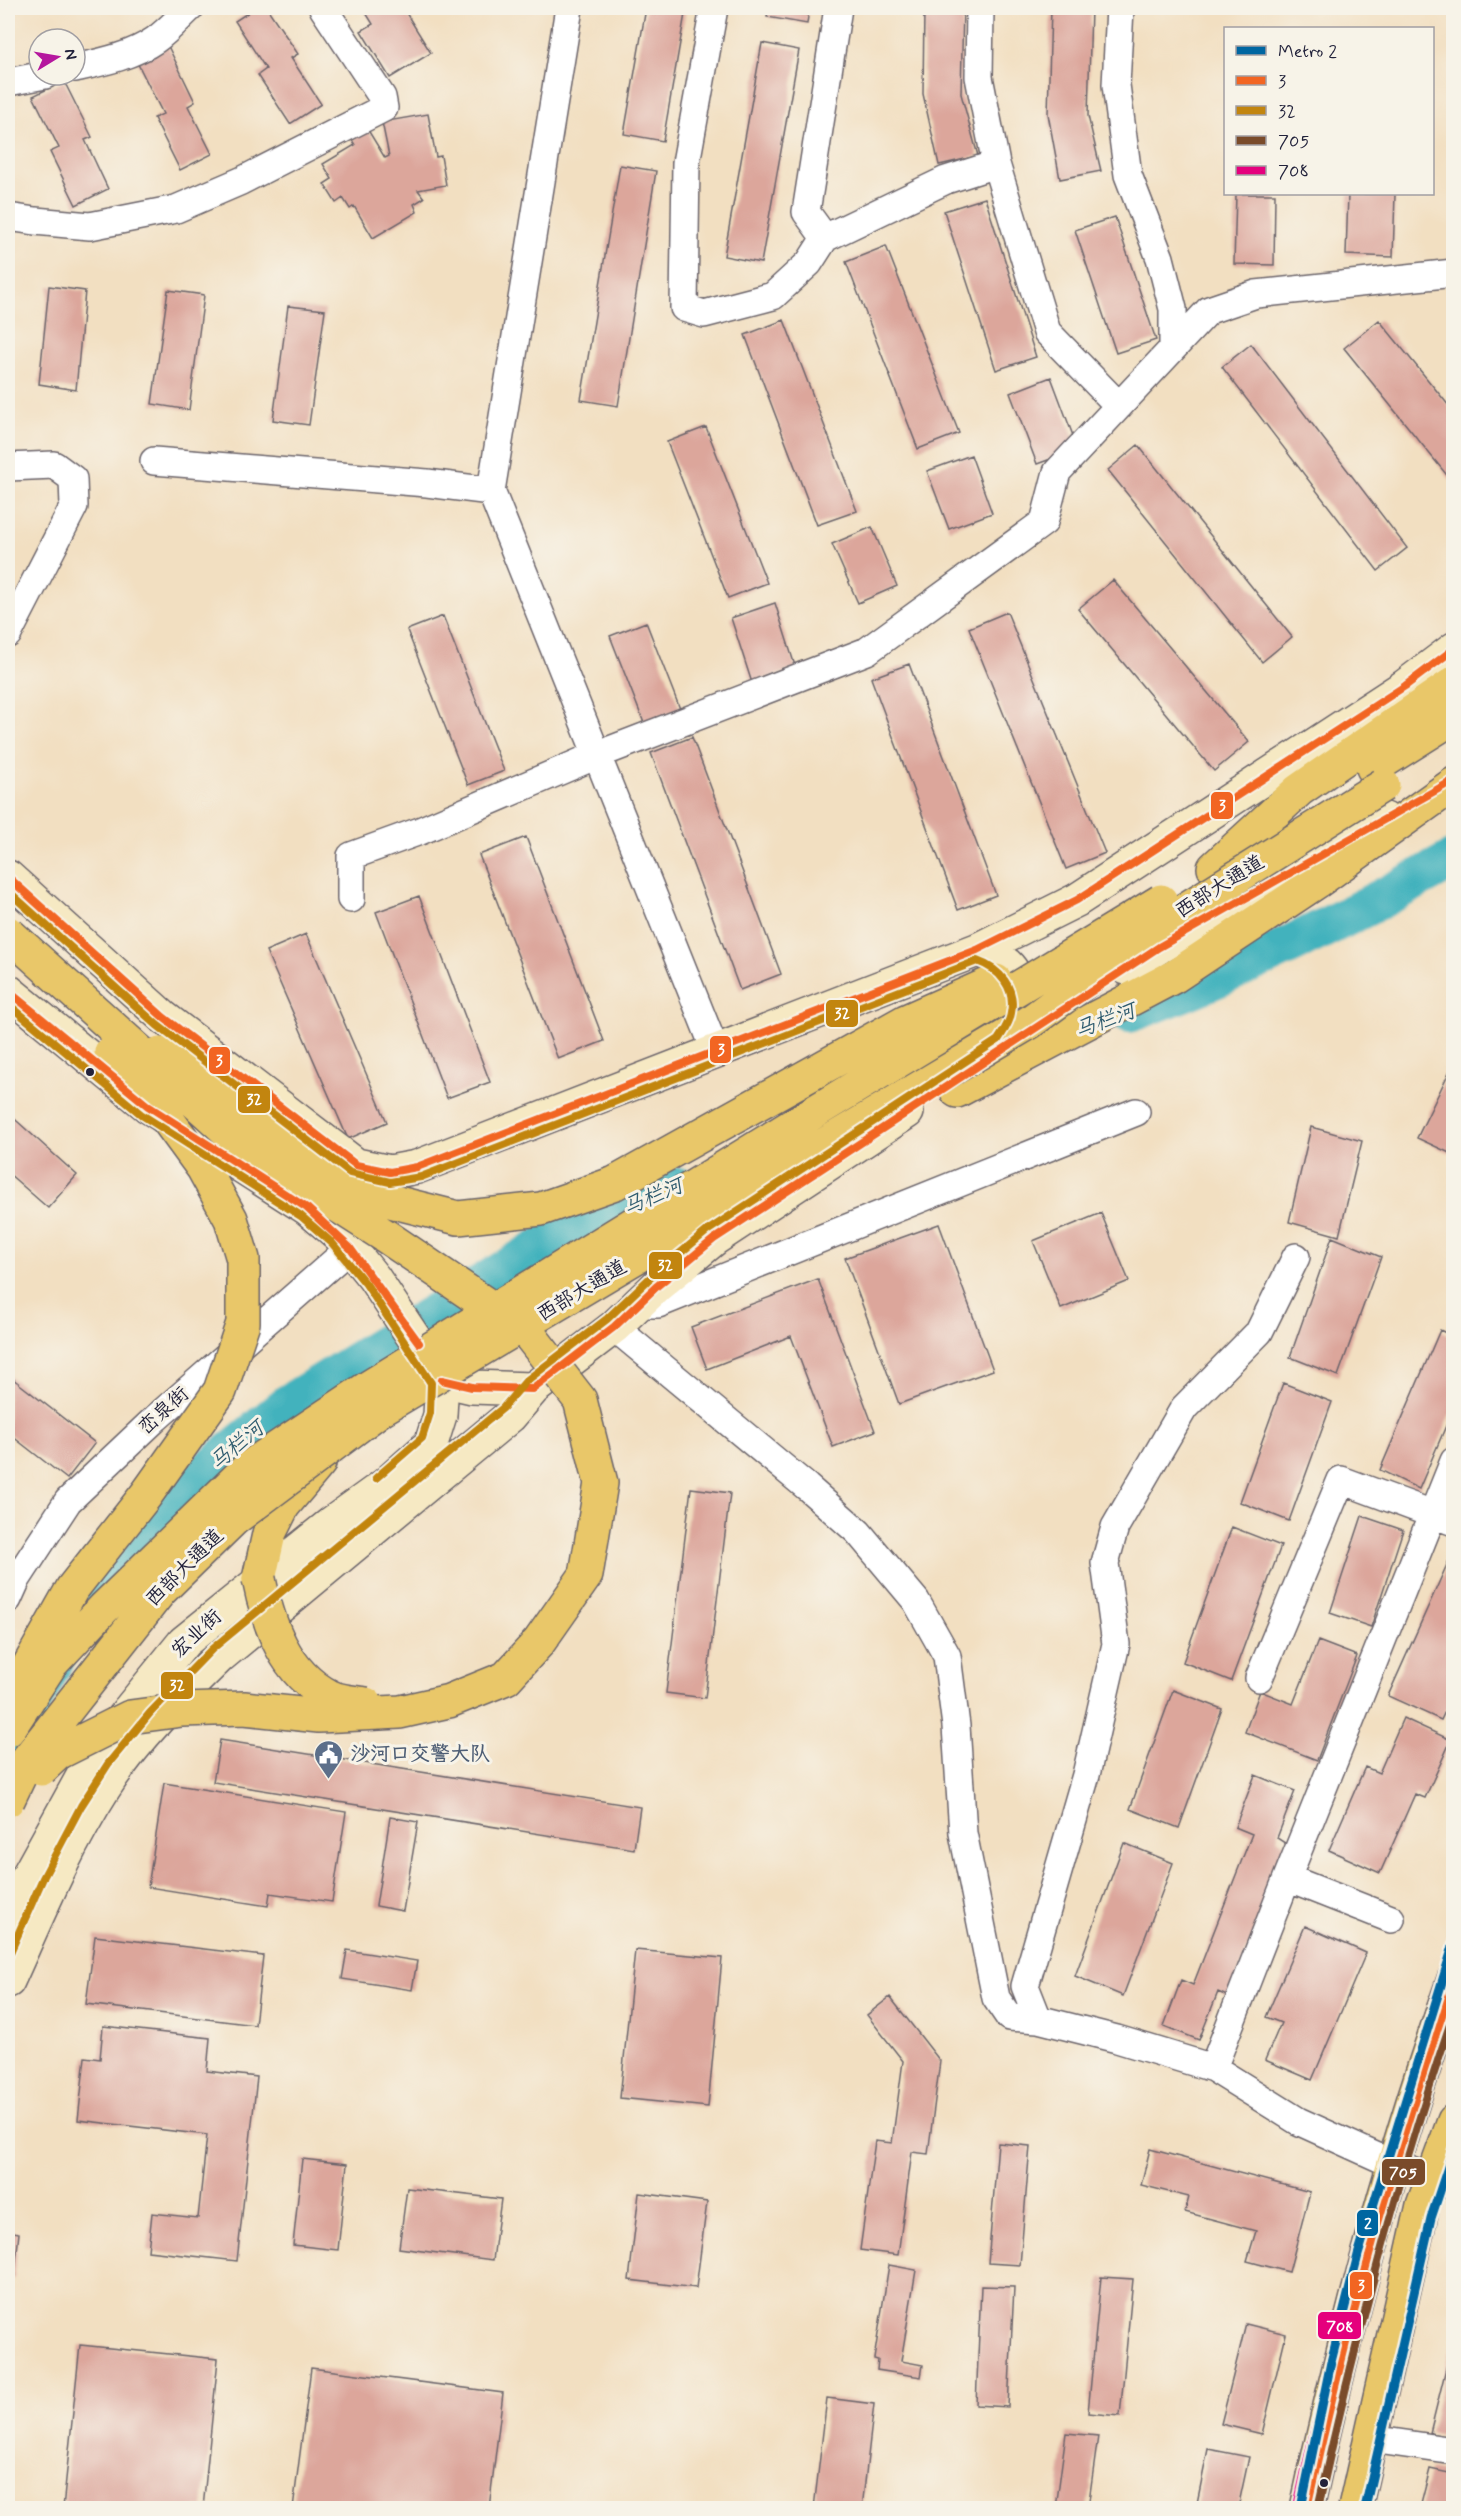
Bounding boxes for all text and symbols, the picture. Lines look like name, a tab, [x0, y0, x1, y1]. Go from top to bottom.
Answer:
north arrow	[27, 27, 87, 87]
legend	[1224, 27, 1434, 195]
text: Metro 2	[1278, 40, 1337, 64]
text: N	[59, 47, 82, 62]
text: 3	[1278, 70, 1286, 94]
text: 32	[1278, 100, 1296, 124]
text: 705	[1278, 130, 1309, 154]
text: 708	[1278, 160, 1309, 184]
line badge: 3	[1210, 791, 1234, 820]
text: 3	[1218, 796, 1226, 817]
street label: 西部大通道	[1170, 849, 1270, 925]
water label: 马栏河	[1071, 996, 1142, 1045]
line badge: 32	[825, 999, 859, 1028]
text: 32	[834, 1004, 850, 1025]
line badge: 3	[709, 1035, 732, 1064]
text: 3	[717, 1040, 725, 1061]
line badge: 3	[208, 1046, 231, 1075]
text: 3	[215, 1051, 223, 1072]
unlabelled marker	[84, 1066, 96, 1078]
line badge: 32	[237, 1085, 271, 1114]
text: 32	[246, 1090, 262, 1111]
water label: 马栏河	[619, 1171, 690, 1222]
line badge: 32	[648, 1251, 683, 1280]
street label: 西部大通道	[532, 1254, 632, 1328]
text: 32	[657, 1256, 673, 1277]
street label: 峦泉街	[133, 1381, 195, 1441]
water label: 马栏河	[204, 1413, 272, 1477]
street label: 西部大通道	[140, 1523, 230, 1613]
street label: 宏业街	[166, 1604, 228, 1664]
line badge: 32	[160, 1671, 194, 1700]
text: 32	[169, 1676, 185, 1697]
public building icon: 沙河口交警大队	[313, 1738, 345, 1780]
place label: 沙河口交警大队	[350, 1741, 490, 1768]
line badge: 705	[1381, 2158, 1426, 2186]
text: 705	[1389, 2163, 1417, 2184]
line badge: 2	[1356, 2209, 1379, 2237]
text: 2	[1364, 2214, 1372, 2235]
line badge: 3	[1349, 2271, 1373, 2300]
text: 3	[1357, 2276, 1365, 2297]
line badge: 708	[1317, 2311, 1362, 2340]
text: 708	[1326, 2317, 1354, 2338]
unlabelled marker	[1318, 2477, 1330, 2489]

